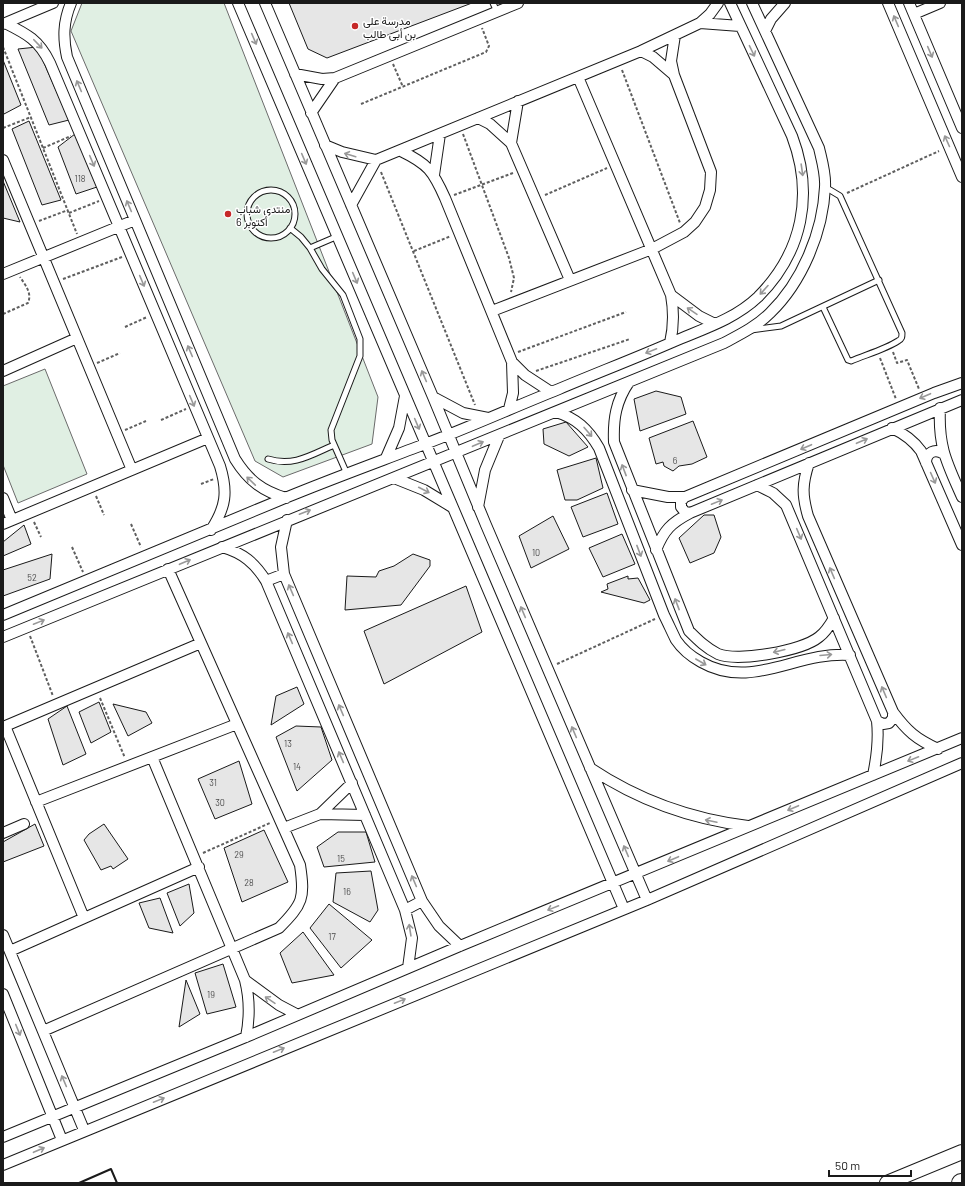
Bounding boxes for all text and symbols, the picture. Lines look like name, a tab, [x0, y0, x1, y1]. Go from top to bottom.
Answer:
place label: مدرسة على بن أبى طالب	[363, 14, 416, 41]
one-way arrow	[891, 16, 899, 28]
marker: مدرسة على بن أبى طالب	[350, 21, 360, 31]
one-way arrow	[250, 32, 258, 44]
one-way arrow	[33, 39, 43, 49]
one-way arrow	[749, 45, 756, 57]
one-way arrow	[927, 45, 934, 57]
one-way arrow	[75, 80, 82, 92]
one-way arrow	[943, 135, 950, 147]
one-way arrow	[344, 151, 357, 158]
one-way arrow	[301, 152, 309, 164]
one-way arrow	[89, 155, 96, 167]
one-way arrow	[798, 163, 806, 176]
house number: 118	[74, 173, 86, 184]
one-way arrow	[125, 200, 133, 212]
place label: منتدى شباب 6 أكتوبر	[236, 202, 290, 229]
marker: منتدى شباب 6 أكتوبر	[223, 209, 233, 219]
one-way arrow	[352, 272, 360, 284]
one-way arrow	[139, 275, 146, 287]
one-way arrow	[759, 285, 769, 295]
one-way arrow	[686, 307, 697, 316]
one-way arrow	[186, 346, 194, 358]
one-way arrow	[645, 348, 657, 356]
one-way arrow	[420, 371, 427, 383]
one-way arrow	[920, 393, 932, 400]
one-way arrow	[189, 395, 197, 407]
one-way arrow	[414, 417, 421, 429]
one-way arrow	[584, 427, 593, 437]
one-way arrow	[856, 436, 868, 444]
one-way arrow	[472, 440, 484, 447]
one-way arrow	[800, 443, 812, 451]
house number: 6	[673, 455, 678, 466]
one-way arrow	[620, 464, 628, 476]
one-way arrow	[929, 472, 937, 484]
one-way arrow	[246, 476, 256, 486]
one-way arrow	[418, 487, 430, 494]
one-way arrow	[710, 498, 722, 506]
one-way arrow	[299, 508, 311, 516]
one-way arrow	[796, 528, 803, 540]
one-way arrow	[636, 544, 644, 556]
house number: 10	[532, 547, 540, 558]
one-way arrow	[179, 558, 191, 565]
one-way arrow	[828, 567, 836, 579]
house number: 52	[27, 572, 37, 583]
one-way arrow	[287, 584, 294, 596]
one-way arrow	[672, 598, 680, 610]
one-way arrow	[518, 607, 526, 619]
one-way arrow	[33, 617, 45, 625]
one-way arrow	[286, 632, 294, 644]
one-way arrow	[773, 647, 786, 655]
one-way arrow	[819, 651, 832, 659]
one-way arrow	[695, 659, 707, 667]
one-way arrow	[880, 686, 887, 698]
one-way arrow	[337, 704, 345, 716]
one-way arrow	[570, 726, 577, 738]
house number: 13	[284, 738, 292, 749]
one-way arrow	[337, 752, 344, 764]
one-way arrow	[908, 755, 920, 763]
house number: 14	[293, 761, 301, 772]
house number: 31	[209, 777, 217, 788]
house number: 30	[215, 797, 225, 808]
one-way arrow	[787, 805, 799, 813]
one-way arrow	[705, 816, 718, 824]
one-way arrow	[621, 846, 629, 858]
house number: 29	[234, 849, 244, 860]
house number: 15	[337, 853, 345, 864]
one-way arrow	[667, 855, 679, 863]
one-way arrow	[409, 876, 417, 888]
house number: 28	[244, 877, 254, 888]
house number: 16	[343, 886, 351, 897]
one-way arrow	[547, 905, 559, 912]
one-way arrow	[406, 924, 414, 937]
house number: 17	[328, 931, 336, 942]
house number: 19	[207, 989, 215, 1000]
one-way arrow	[264, 995, 276, 1003]
one-way arrow	[393, 997, 405, 1004]
one-way arrow	[14, 1023, 22, 1035]
one-way arrow	[273, 1046, 285, 1054]
one-way arrow	[60, 1076, 68, 1088]
one-way arrow	[153, 1095, 165, 1103]
one-way arrow	[33, 1145, 45, 1153]
scale bar	[829, 1152, 911, 1178]
text: 50 m	[835, 1158, 860, 1172]

